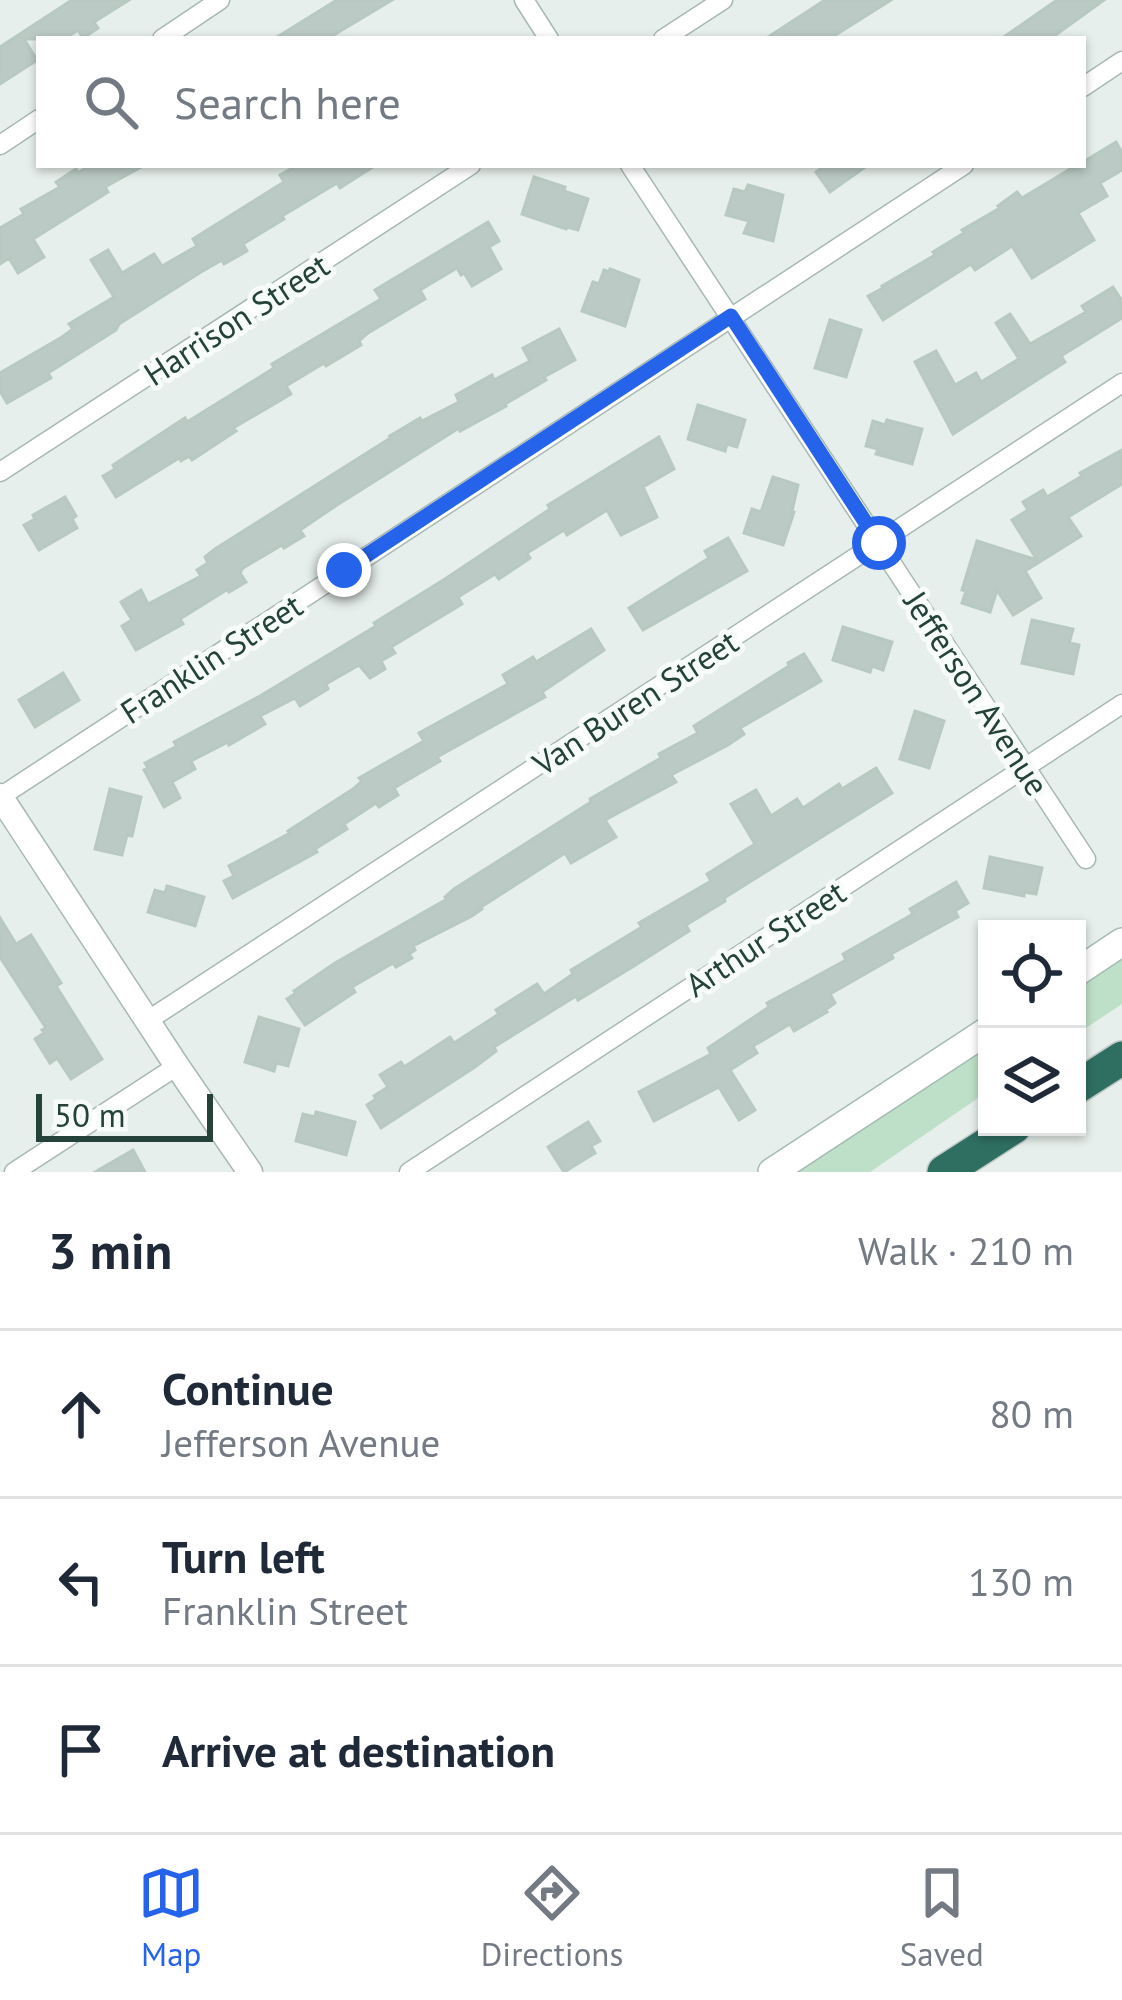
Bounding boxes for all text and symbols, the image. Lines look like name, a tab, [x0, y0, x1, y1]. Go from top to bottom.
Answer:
search box	[36, 36, 1086, 168]
icon: search	[78, 69, 144, 135]
text: Search here	[174, 73, 401, 131]
street label: Harrison Street	[135, 243, 337, 395]
route start	[852, 516, 906, 570]
route end	[317, 543, 371, 597]
street label: Jefferson Avenue	[894, 581, 1059, 803]
street label: Franklin Street	[112, 583, 310, 733]
street label: Van Buren Street	[523, 620, 746, 785]
street label: Arthur Street	[677, 870, 853, 1006]
map controls	[978, 920, 1086, 1136]
button: locate	[978, 920, 1086, 1028]
button: layers	[978, 1028, 1086, 1136]
scale bar	[36, 1088, 213, 1141]
text: 50 m	[54, 1093, 126, 1136]
text: 3 min	[48, 1217, 172, 1283]
text: Walk · 210 m	[858, 1225, 1074, 1276]
text: Continue	[162, 1359, 334, 1417]
icon: ahead	[48, 1381, 114, 1447]
text: 80 m	[989, 1388, 1074, 1439]
text: Jefferson Avenue	[162, 1417, 440, 1468]
text: Turn left	[162, 1527, 325, 1585]
icon: left	[48, 1549, 114, 1615]
text: 130 m	[968, 1556, 1074, 1607]
text: Franklin Street	[162, 1585, 408, 1636]
icon: arrive	[48, 1717, 114, 1783]
text: Arrive at destination	[162, 1721, 555, 1779]
tab: Map	[138, 1860, 204, 1975]
tab: Directions	[481, 1860, 623, 1975]
tab: Saved	[900, 1860, 984, 1975]

